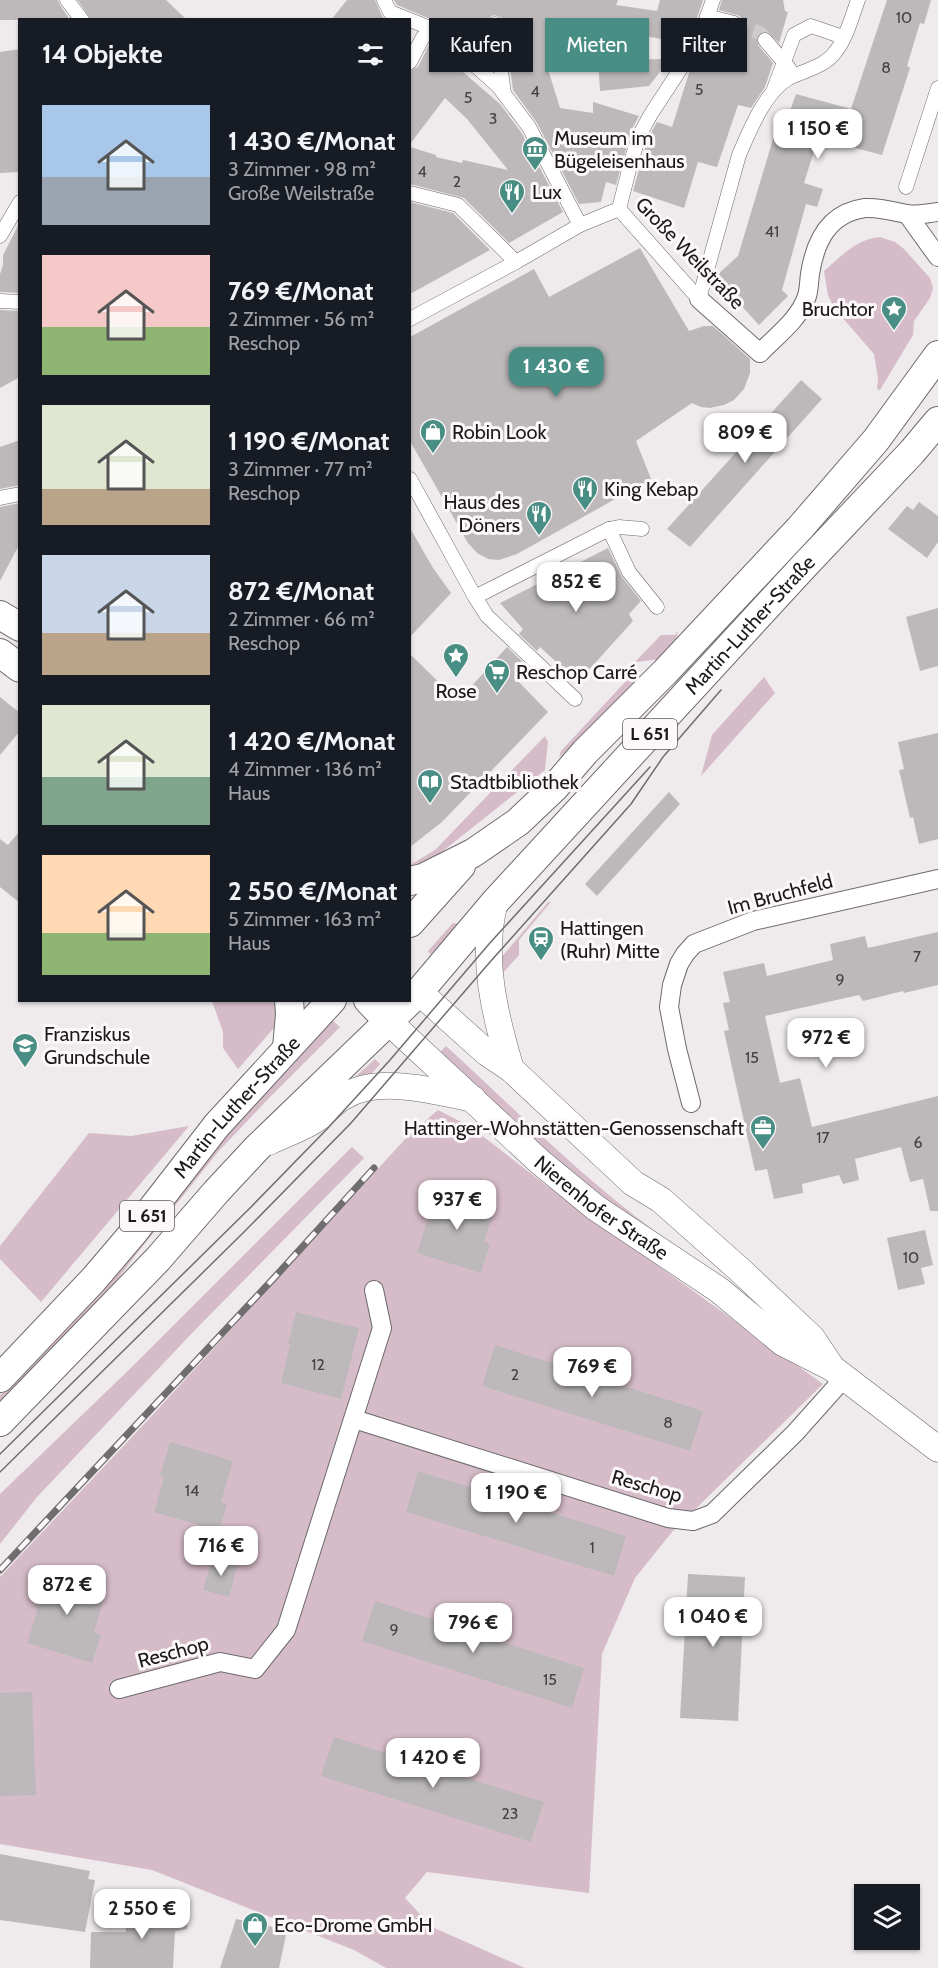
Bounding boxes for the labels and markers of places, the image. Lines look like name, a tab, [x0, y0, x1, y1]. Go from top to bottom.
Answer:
pin: 1 150 €	[763, 109, 873, 160]
place label: Museum im Bügeleisenhaus	[554, 126, 685, 173]
museum icon: Museum im Bügeleisenhaus	[520, 134, 550, 172]
restaurant icon: Lux	[497, 177, 527, 215]
place label: Lux	[532, 180, 562, 204]
place icon: Bruchtor	[879, 294, 909, 332]
place label: Bruchtor	[802, 297, 875, 321]
pin: 1 430 €	[501, 347, 611, 398]
pin: 809 €	[703, 413, 787, 464]
shop icon: Robin Look	[418, 417, 448, 455]
place label: Robin Look	[452, 420, 547, 444]
restaurant icon: King Kebap	[570, 474, 600, 512]
place label: King Kebap	[604, 477, 698, 501]
place label: Haus des Döners	[444, 490, 520, 537]
restaurant icon: Haus des Döners	[524, 499, 554, 537]
pin: 852 €	[534, 562, 618, 613]
place icon: Rose	[441, 641, 471, 679]
supermarket icon: Reschop Carré	[482, 657, 512, 695]
place label: Reschop Carré	[516, 660, 637, 684]
place label: Rose	[435, 679, 477, 703]
library icon: Stadtbibliothek	[415, 767, 445, 805]
place label: Stadtbibliothek	[450, 770, 579, 794]
place label: Hattingen (Ruhr) Mitte	[560, 916, 660, 963]
station icon: Hattingen (Ruhr) Mitte	[526, 924, 556, 962]
pin: 972 €	[784, 1018, 868, 1069]
place label: Franziskus Grundschule	[44, 1022, 150, 1069]
school or university icon: Franziskus Grundschule	[10, 1031, 40, 1069]
office icon: Hattinger-Wohnstätten-Genossenschaft	[748, 1113, 778, 1151]
place label: Hattinger-Wohnstätten-Genossenschaft	[404, 1116, 744, 1140]
pin: 937 €	[415, 1180, 499, 1231]
pin: 769 €	[550, 1347, 634, 1398]
pin: 1 190 €	[461, 1473, 571, 1524]
pin: 716 €	[179, 1526, 263, 1577]
pin: 872 €	[25, 1565, 109, 1616]
pin: 1 040 €	[658, 1597, 768, 1648]
pin: 796 €	[431, 1603, 515, 1654]
pin: 1 420 €	[378, 1738, 488, 1789]
pin: 2 550 €	[87, 1889, 197, 1940]
shop icon: Eco-Drome GmbH	[240, 1910, 270, 1948]
place label: Eco-Drome GmbH	[274, 1913, 433, 1937]

